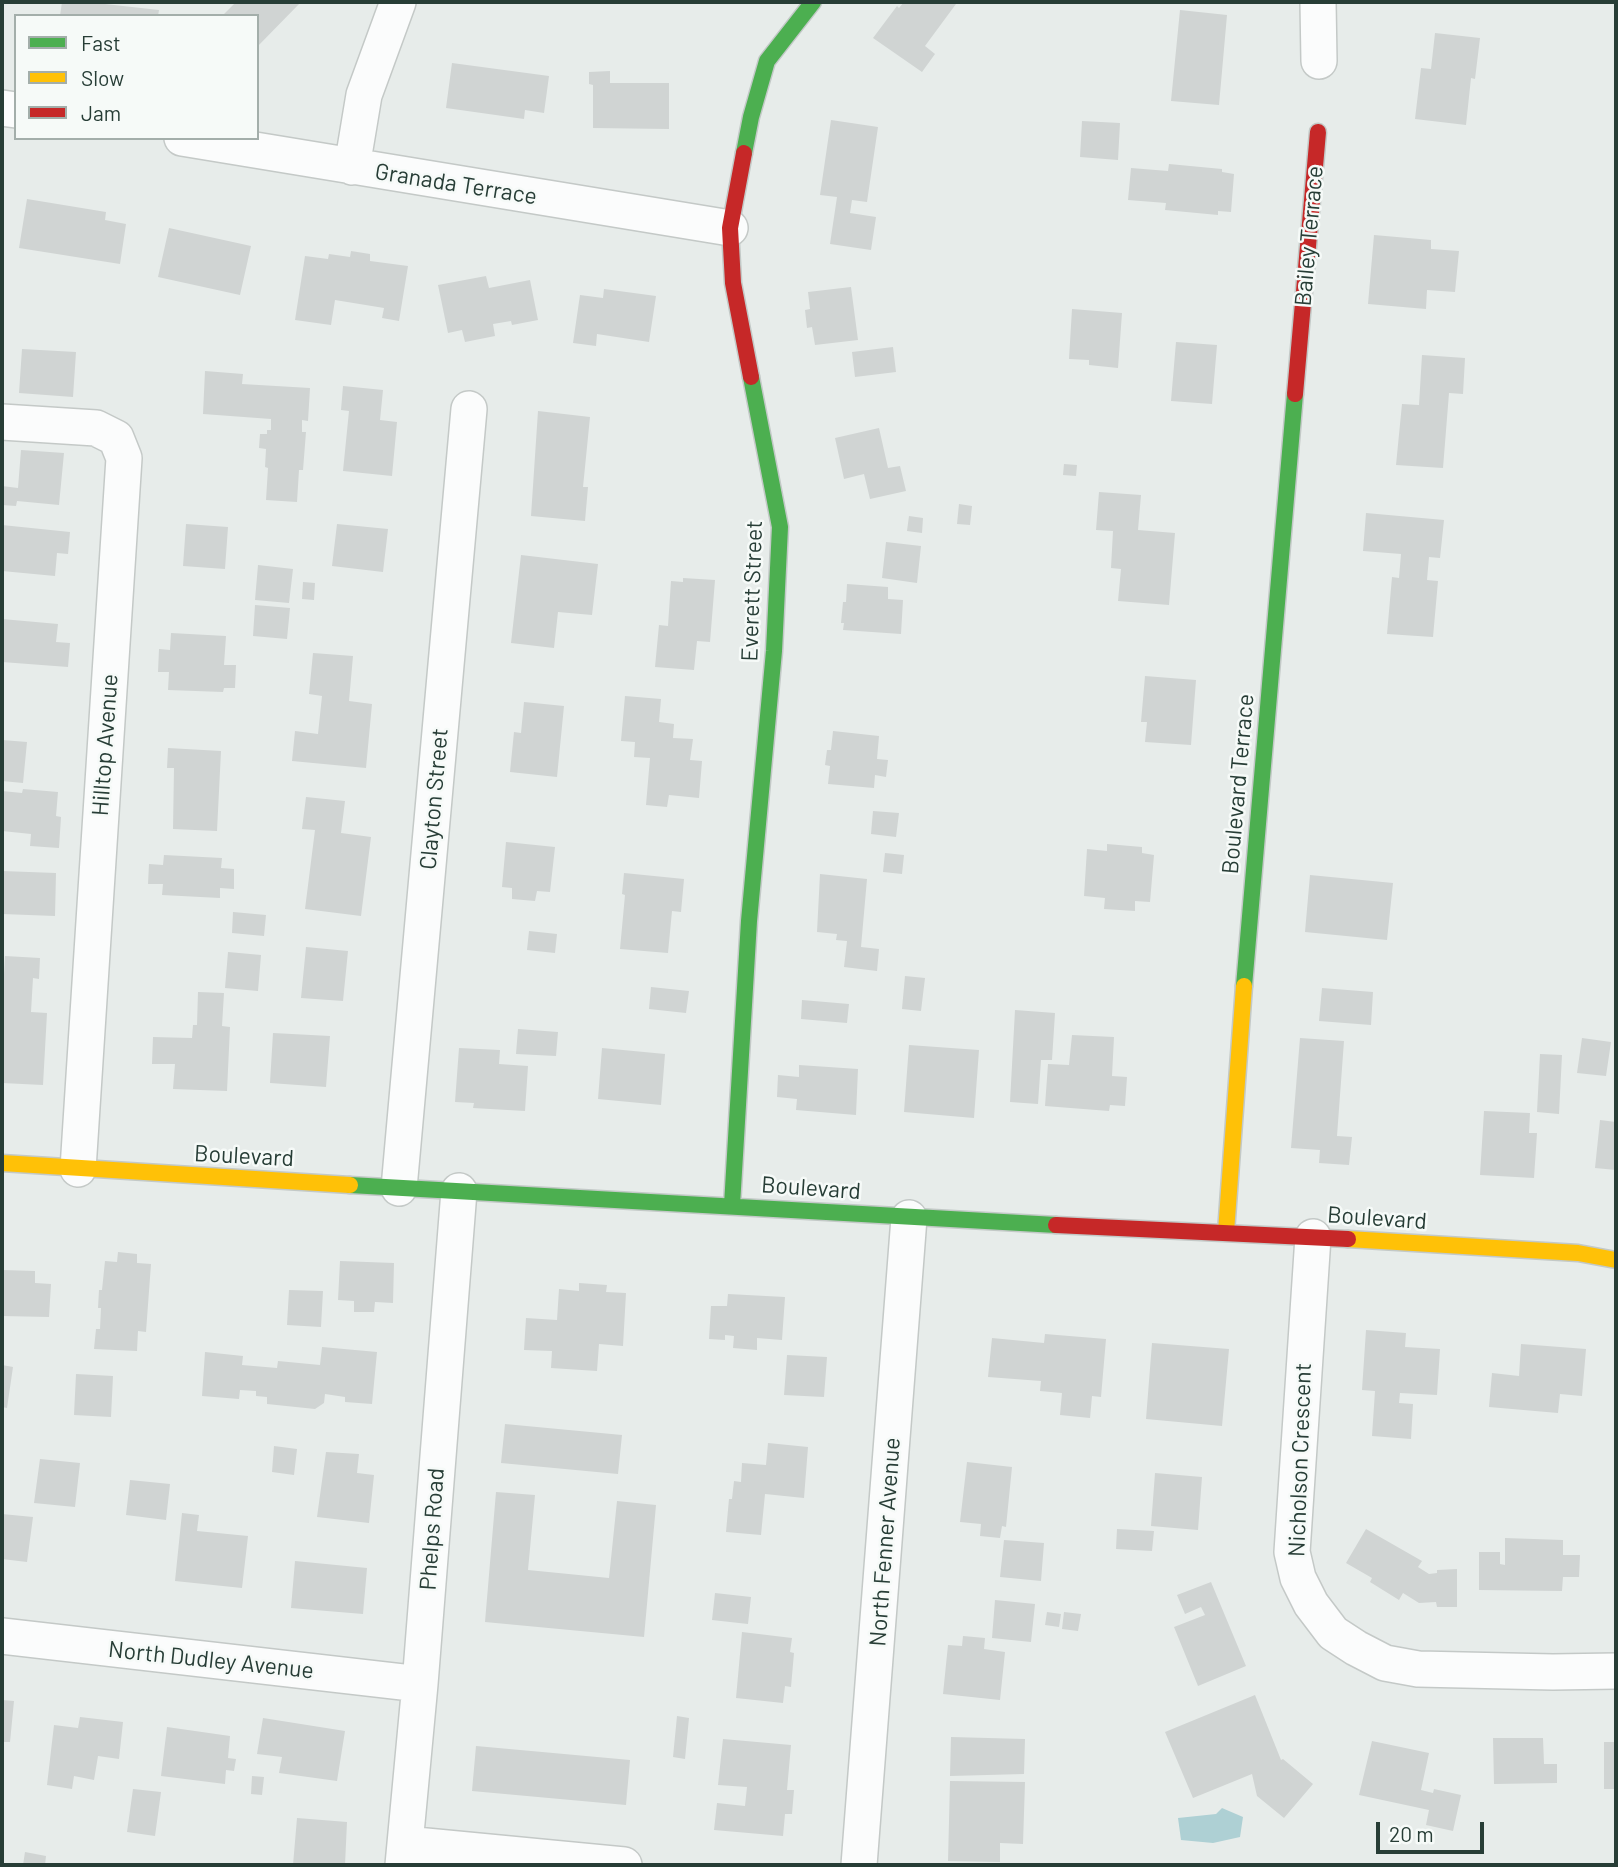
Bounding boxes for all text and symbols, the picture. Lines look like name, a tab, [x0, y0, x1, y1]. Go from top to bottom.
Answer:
legend	[14, 14, 259, 140]
text: Fast	[81, 30, 121, 55]
text: Slow	[81, 65, 124, 90]
text: Jam	[81, 100, 121, 125]
street label: Granada Terrace	[373, 158, 539, 210]
street label: Bailey Terrace	[1289, 165, 1329, 307]
street label: Everett Street	[736, 520, 768, 662]
street label: Hilltop Avenue	[86, 673, 124, 817]
street label: Boulevard Terrace	[1216, 693, 1260, 875]
street label: Clayton Street	[414, 727, 454, 871]
street label: Boulevard	[193, 1140, 295, 1172]
street label: Boulevard	[760, 1171, 862, 1205]
street label: Boulevard	[1326, 1201, 1428, 1235]
street label: Nicholson Crescent	[1283, 1362, 1317, 1558]
street label: North Fenner Avenue	[864, 1437, 906, 1647]
street label: Phelps Road	[414, 1467, 450, 1591]
street label: North Dudley Avenue	[107, 1635, 315, 1685]
scale bar	[1380, 1808, 1488, 1852]
text: 20 m	[1389, 1821, 1434, 1846]

